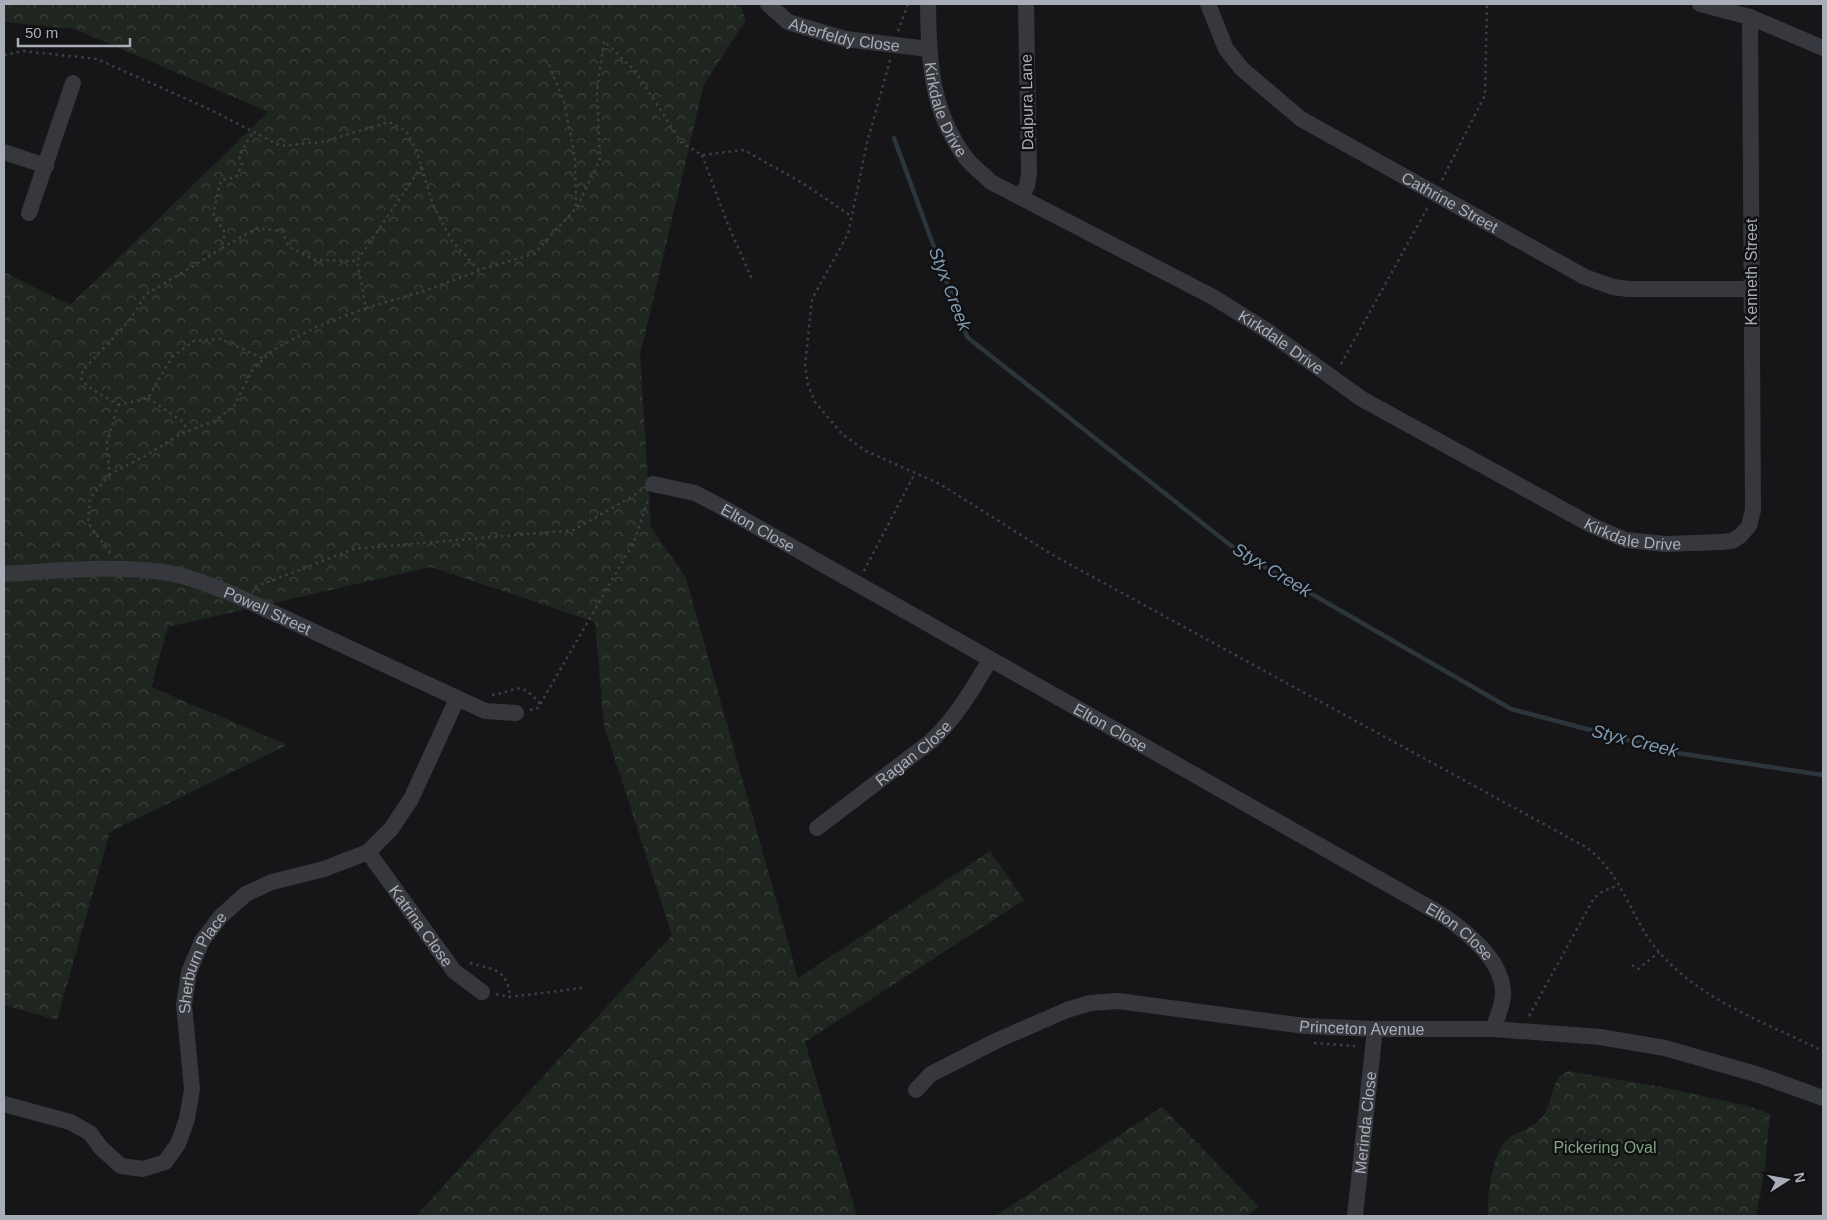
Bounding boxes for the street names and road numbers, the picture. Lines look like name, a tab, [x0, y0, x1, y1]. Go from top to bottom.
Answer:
street label: Aberfeldy Close	[787, 14, 901, 54]
street label: Dalpura Lane	[1018, 54, 1036, 150]
street label: Kirkdale Drive	[922, 61, 971, 160]
street label: Cathrine Street	[1399, 168, 1502, 236]
street label: Kenneth Street	[1743, 218, 1760, 325]
street label: Kirkdale Drive	[1235, 307, 1327, 377]
street label: Elton Close	[718, 500, 798, 555]
street label: Kirkdale Drive	[1581, 514, 1682, 553]
street label: Powell Street	[222, 583, 315, 638]
street label: Elton Close	[1071, 700, 1150, 755]
street label: Ragan Close	[872, 717, 955, 789]
street label: Katrina Close	[386, 882, 456, 970]
street label: Elton Close	[1423, 899, 1497, 963]
street label: Sherburn Place	[175, 908, 230, 1015]
street label: Princeton Avenue	[1298, 1017, 1425, 1038]
street label: Merinda Close	[1351, 1070, 1379, 1175]

